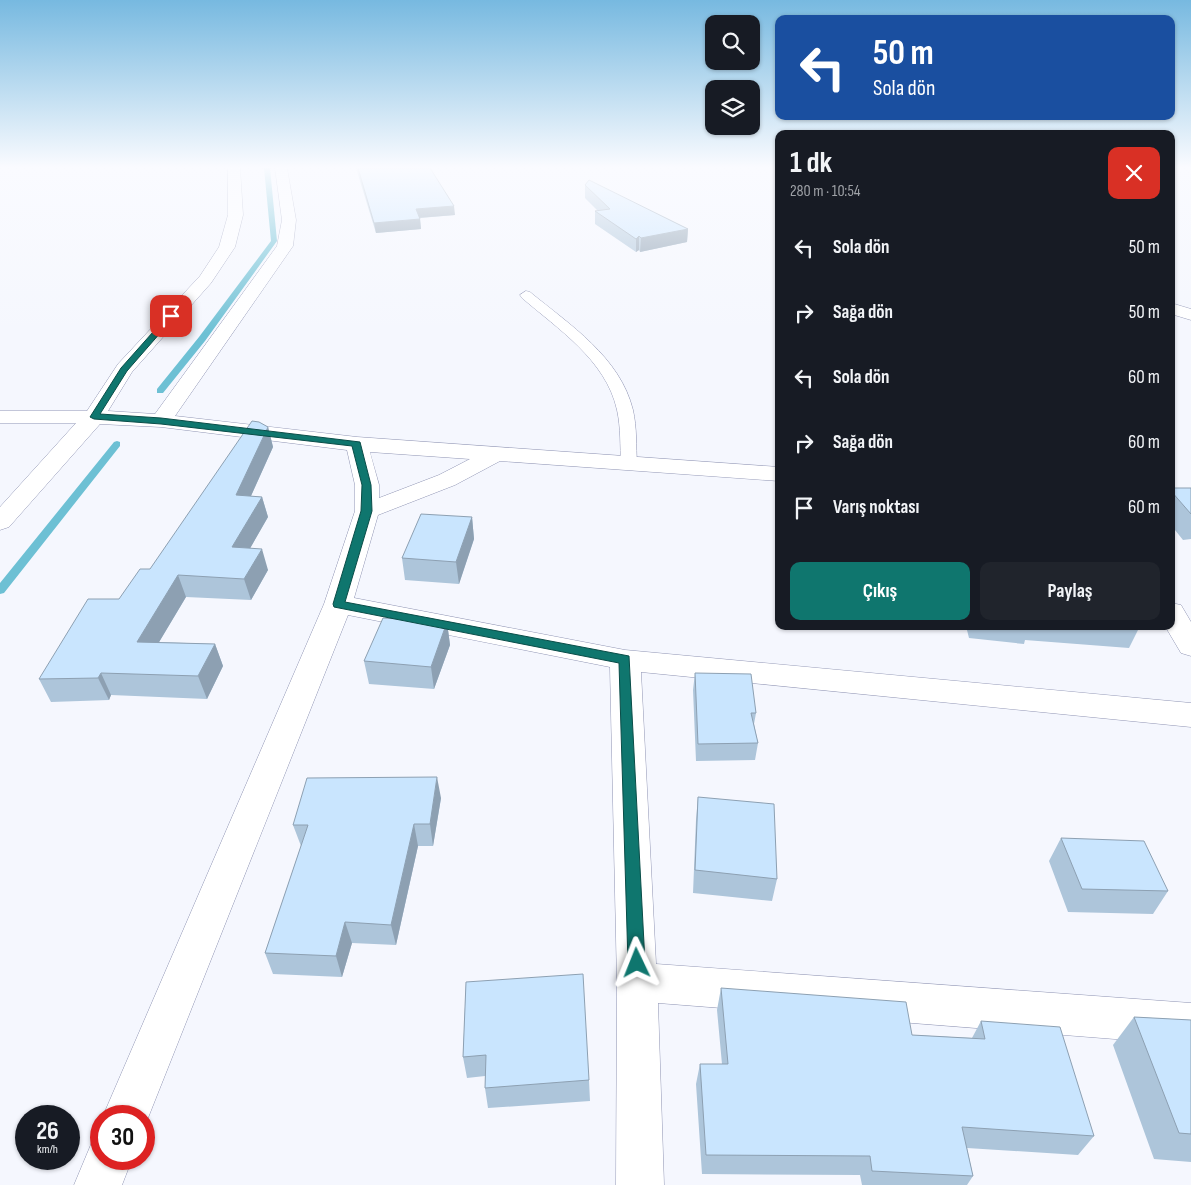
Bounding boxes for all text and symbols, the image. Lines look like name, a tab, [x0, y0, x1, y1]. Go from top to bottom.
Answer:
map controls	[705, 15, 760, 135]
button: search	[705, 15, 760, 70]
text: 50 m	[873, 32, 934, 75]
icon: left	[790, 35, 855, 100]
text: Sola dön	[873, 75, 935, 102]
button: layers	[705, 80, 760, 135]
text: 1 dk	[790, 145, 832, 181]
button: close	[1108, 147, 1160, 199]
text: 280 m · 10:54	[790, 182, 861, 201]
icon: left	[790, 234, 818, 262]
text: Sola dön	[833, 236, 889, 259]
text: 50 m	[1129, 236, 1160, 259]
pin	[150, 295, 192, 337]
icon: right	[790, 299, 818, 327]
text: Sağa dön	[833, 301, 893, 324]
text: 50 m	[1129, 301, 1160, 324]
icon: arrive	[157, 302, 185, 330]
icon: left	[790, 364, 818, 392]
text: Sola dön	[833, 366, 889, 389]
text: 60 m	[1128, 366, 1160, 389]
icon: right	[790, 429, 818, 457]
text: Sağa dön	[833, 431, 893, 454]
text: 60 m	[1128, 431, 1160, 454]
icon: arrive	[790, 494, 818, 522]
text: Varış noktası	[833, 496, 919, 519]
text: 60 m	[1128, 496, 1160, 519]
button: Çıkış	[790, 562, 970, 620]
button: Paylaş	[980, 562, 1160, 620]
position arrow	[610, 936, 662, 988]
speed limit sign: 30	[90, 1105, 155, 1170]
text: 26	[36, 1116, 59, 1147]
text: km/h	[37, 1142, 58, 1157]

